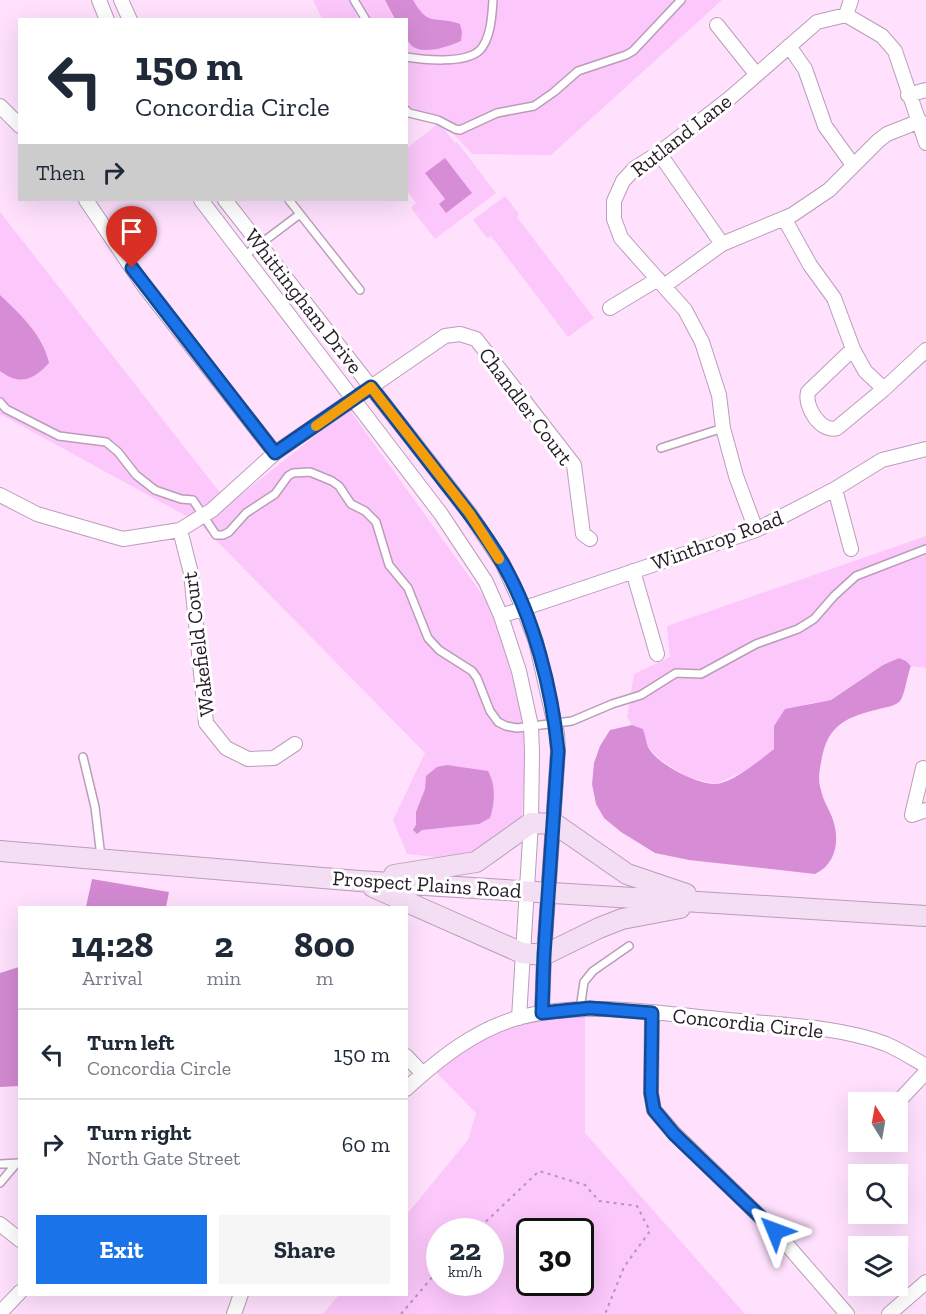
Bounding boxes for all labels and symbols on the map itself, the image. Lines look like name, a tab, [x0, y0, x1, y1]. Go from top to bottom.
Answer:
street label: Rutland Lane	[626, 88, 736, 182]
pin	[106, 206, 157, 268]
street label: Whittingham Drive	[240, 224, 368, 378]
street label: Chandler Court	[474, 342, 578, 470]
street label: Winthrop Road	[648, 505, 786, 575]
street label: Wakefield Court	[177, 570, 219, 718]
street label: Prospect Plains Road	[332, 865, 523, 903]
street label: Concordia Circle	[671, 1003, 825, 1043]
north arrow	[848, 1092, 908, 1152]
position arrow	[743, 1199, 807, 1263]
speed limit sign: 30	[516, 1218, 594, 1296]

